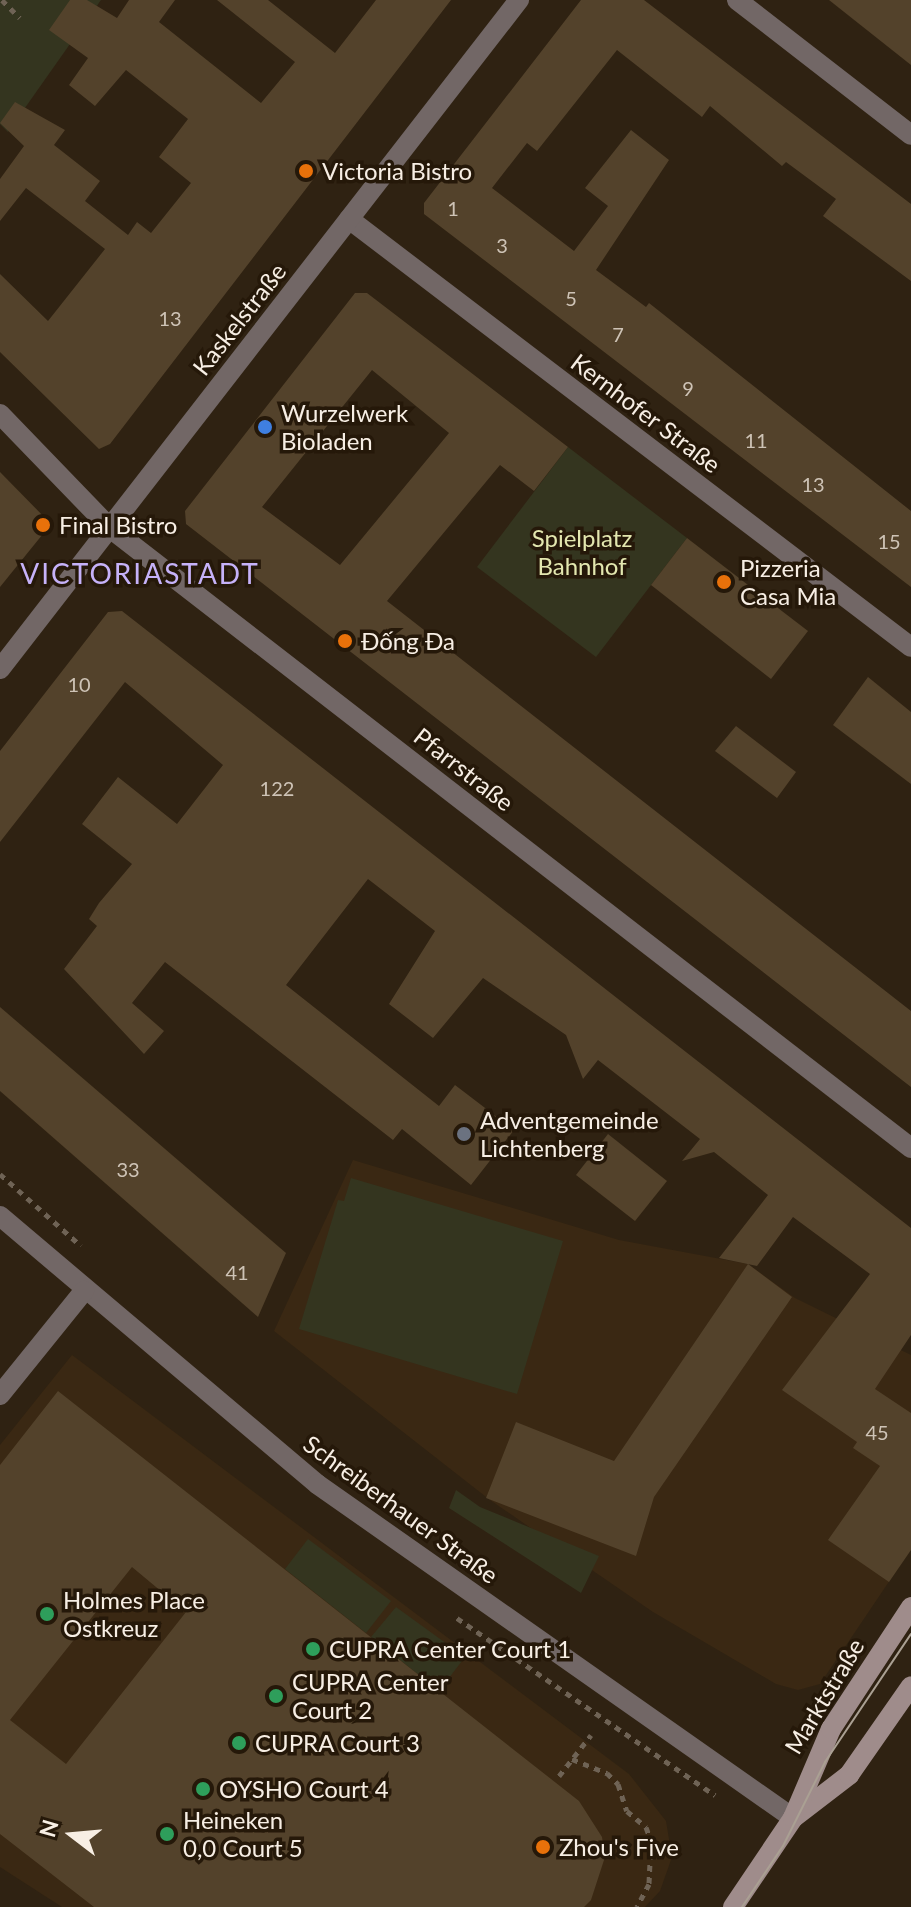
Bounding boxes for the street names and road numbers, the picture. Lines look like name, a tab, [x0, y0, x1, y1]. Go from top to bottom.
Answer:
street label: Kaskelstraße	[186, 257, 292, 381]
street label: Kernhofer Straße	[565, 347, 727, 479]
street label: Pfarrstraße	[409, 721, 519, 817]
street label: Schreiberhauer Straße	[298, 1429, 504, 1589]
street label: Marktstraße	[778, 1633, 870, 1759]

